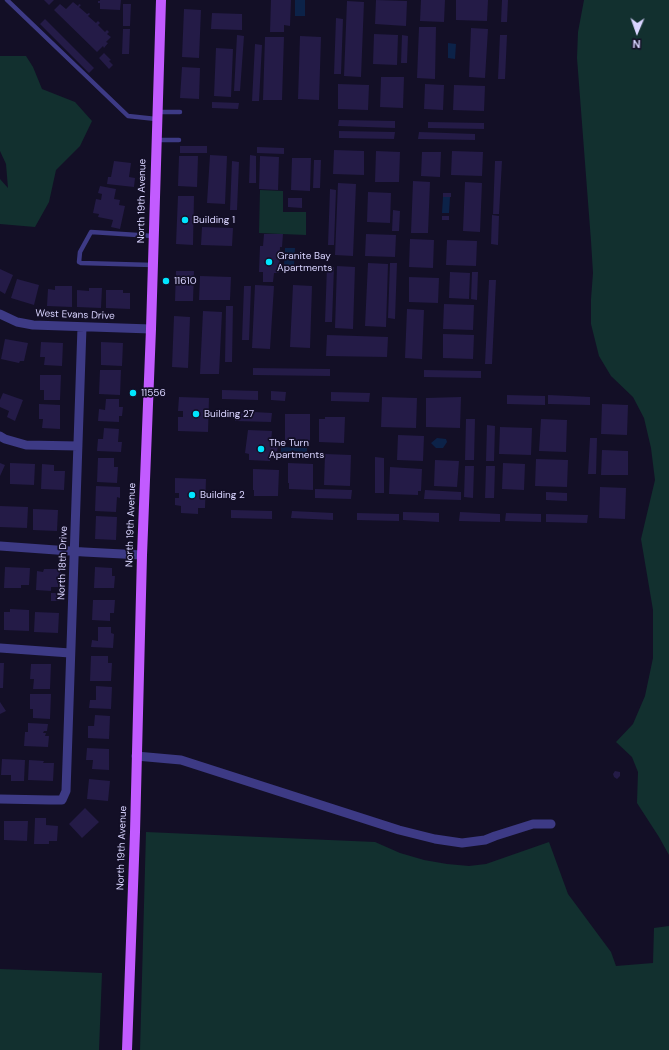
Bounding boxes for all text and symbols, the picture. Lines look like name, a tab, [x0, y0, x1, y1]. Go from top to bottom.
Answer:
north arrow	[617, 12, 657, 52]
text: N	[632, 37, 641, 51]
street label: North 19th Avenue	[135, 159, 149, 243]
place label: Building 1	[193, 214, 235, 226]
marker: Building 1	[180, 215, 190, 225]
place label: Granite Bay Apartments	[277, 250, 332, 274]
marker: Granite Bay Apartments	[264, 257, 274, 267]
place label: 11610	[174, 275, 196, 287]
marker: 11610	[161, 276, 171, 286]
street label: West Evans Drive	[35, 308, 115, 322]
place label: 11556	[141, 387, 166, 399]
marker: 11556	[128, 388, 138, 398]
place label: Building 27	[204, 408, 254, 420]
marker: Building 27	[191, 409, 201, 419]
place label: The Turn Apartments	[269, 437, 324, 460]
marker: The Turn Apartments	[256, 444, 266, 454]
street label: North 19th Avenue	[124, 483, 138, 567]
place label: Building 2	[200, 489, 245, 501]
marker: Building 2	[187, 490, 197, 500]
street label: North 18th Drive	[56, 526, 70, 600]
street label: North 19th Avenue	[115, 806, 129, 890]

